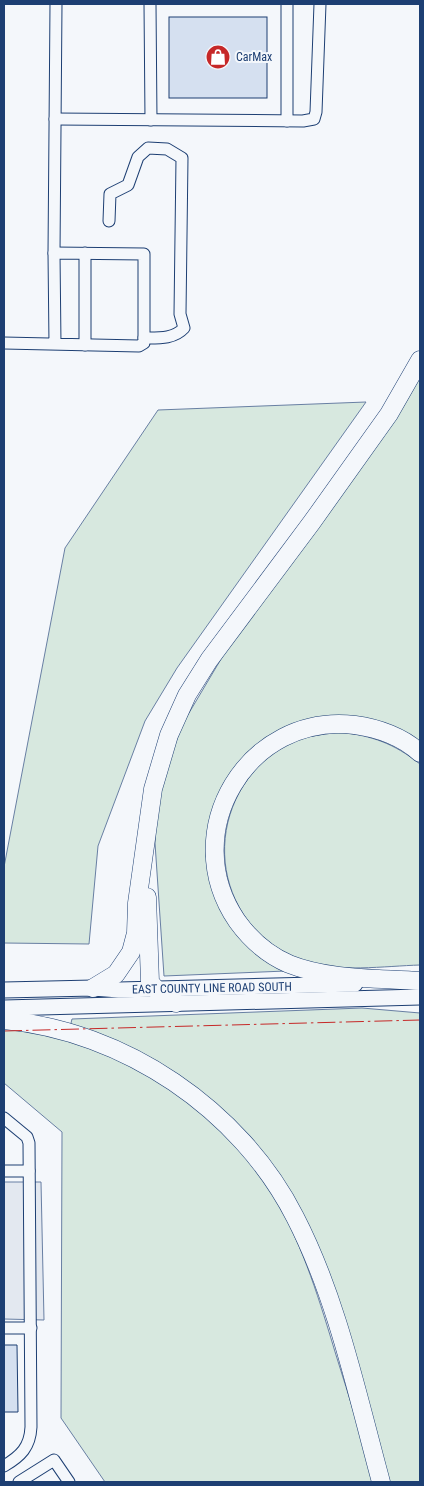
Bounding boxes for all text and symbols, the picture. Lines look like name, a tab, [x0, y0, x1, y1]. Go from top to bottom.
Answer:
shop icon: CarMax	[205, 44, 231, 70]
place label: CarMax	[236, 50, 272, 64]
street label: EAST COUNTY LINE ROAD SOUTH	[132, 980, 292, 996]

